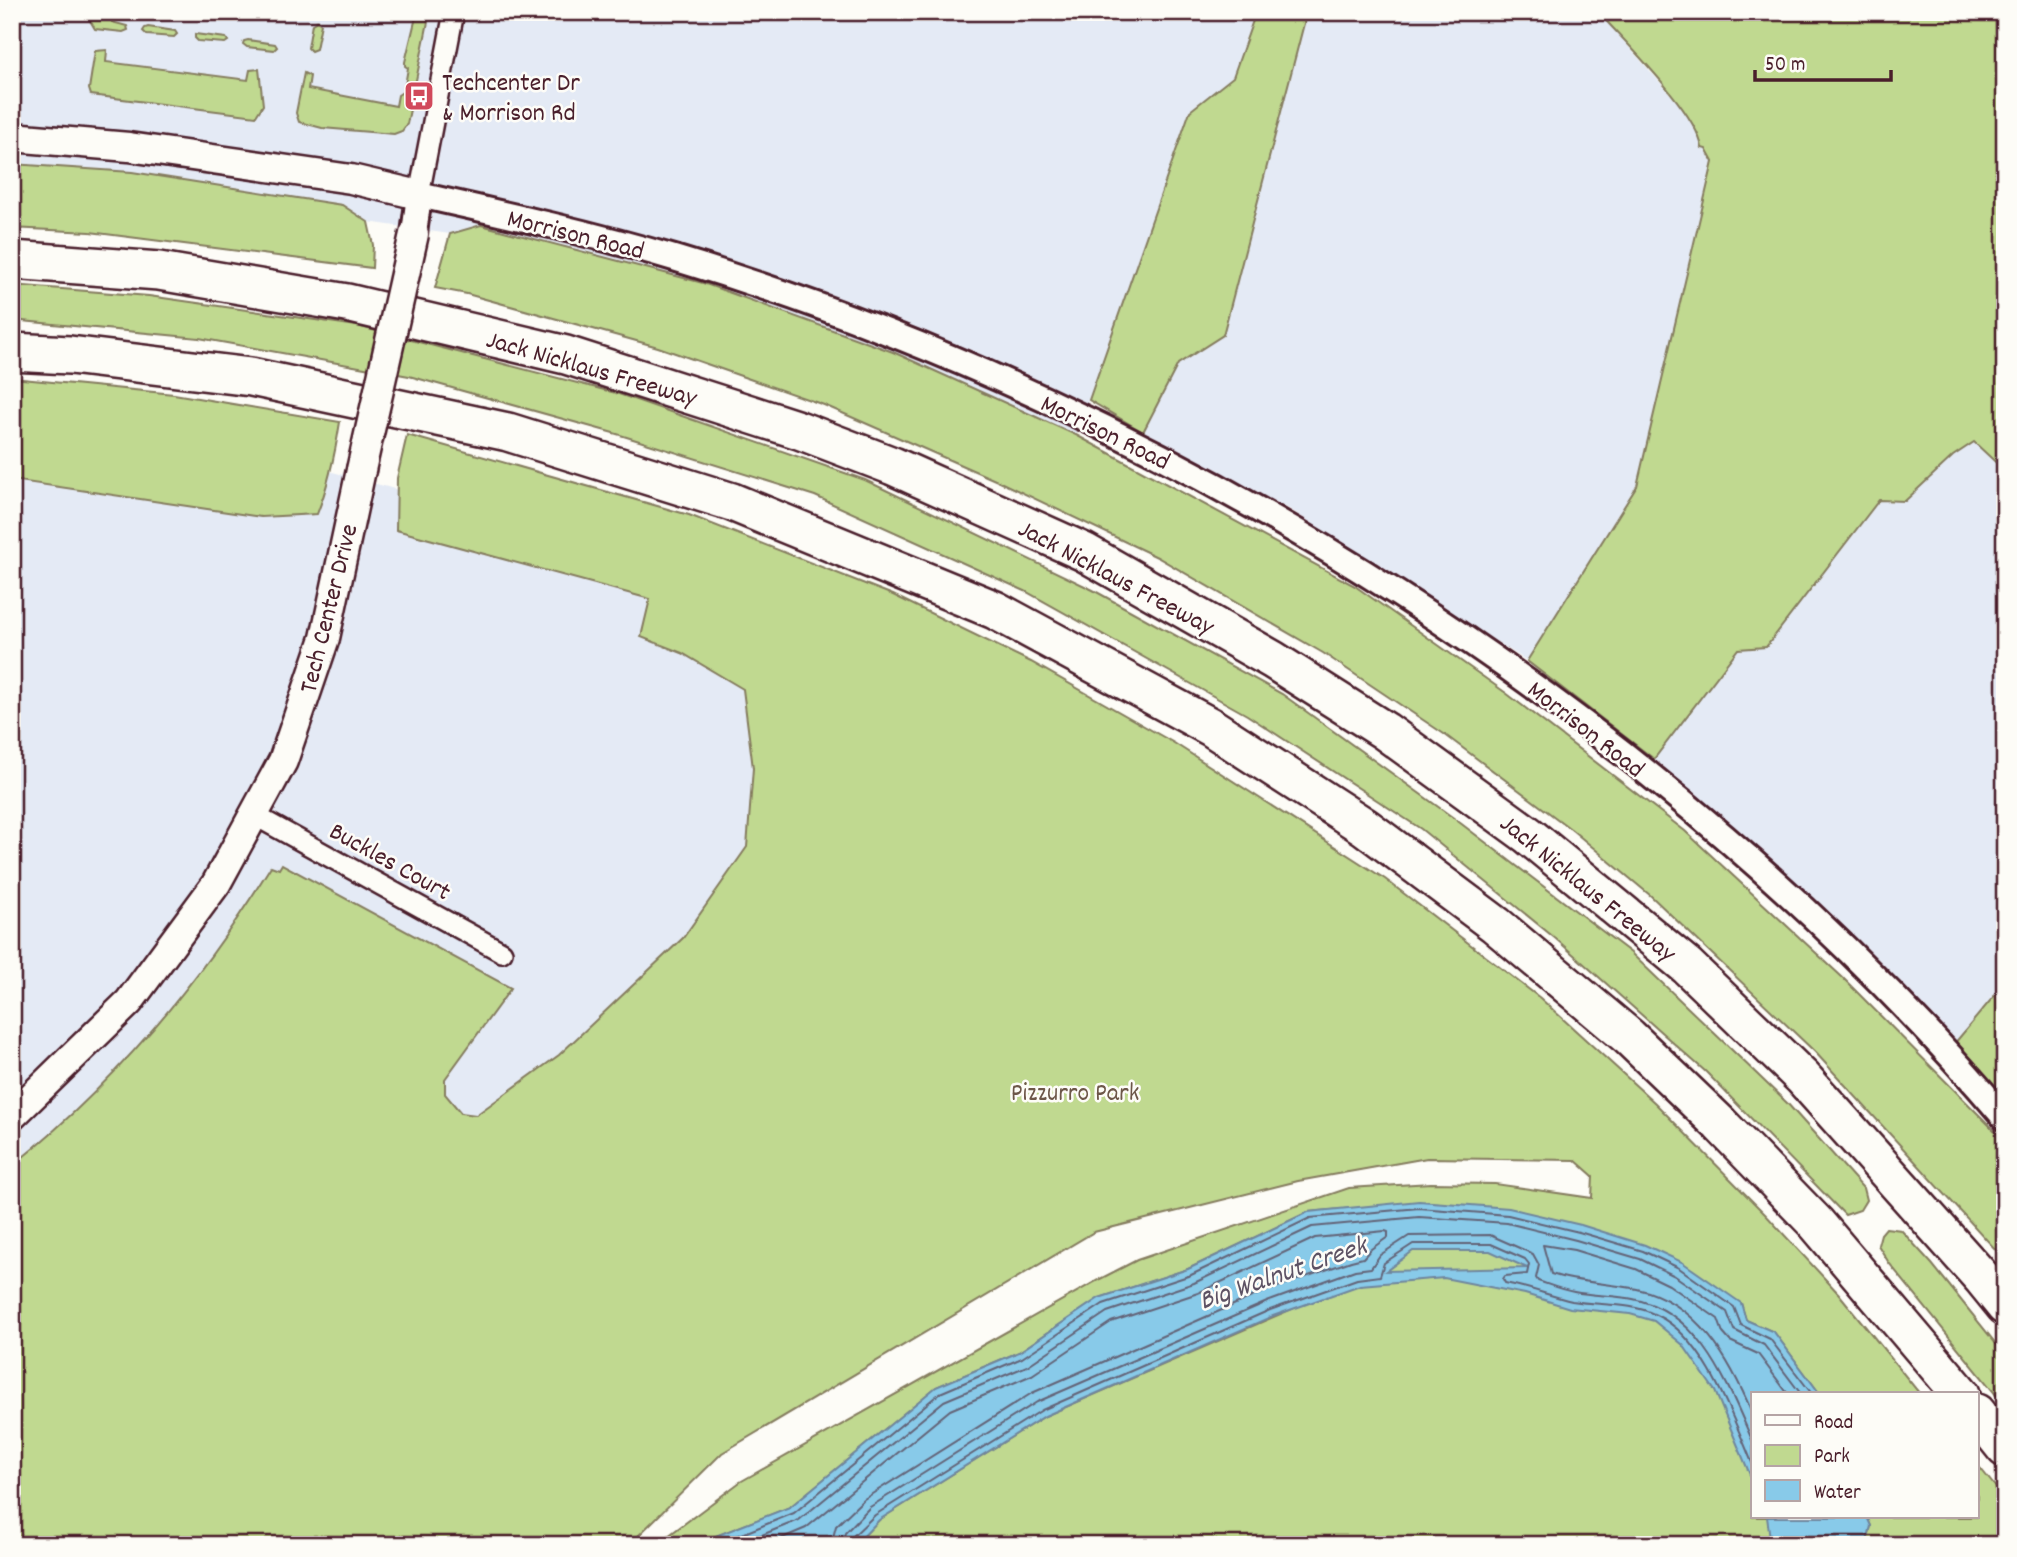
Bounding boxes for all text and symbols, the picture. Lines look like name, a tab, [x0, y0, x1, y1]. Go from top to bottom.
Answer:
scale bar	[1755, 38, 1891, 82]
text: 50 m	[1765, 51, 1805, 81]
place label: Techcenter Dr & Morrison Rd	[442, 66, 580, 133]
bus stop icon: Techcenter Dr & Morrison Rd	[402, 79, 436, 113]
street label: Morrison Road	[503, 202, 648, 271]
street label: Jack Nicklaus Freeway	[481, 323, 701, 418]
street label: Morrison Road	[1033, 387, 1175, 481]
street label: Jack Nicklaus Freeway	[1011, 512, 1220, 647]
street label: Tech Center Drive	[291, 520, 369, 697]
street label: Morrison Road	[1518, 673, 1651, 788]
street label: Jack Nicklaus Freeway	[1491, 807, 1683, 973]
street label: Buckles Court	[322, 814, 457, 912]
park label: Pizzurro Park	[1011, 1076, 1139, 1113]
water label: Big Walnut Creek	[1194, 1228, 1375, 1323]
legend	[1751, 1392, 1979, 1518]
text: Road	[1814, 1409, 1853, 1439]
text: Park	[1814, 1443, 1850, 1473]
text: Water	[1814, 1479, 1861, 1509]

